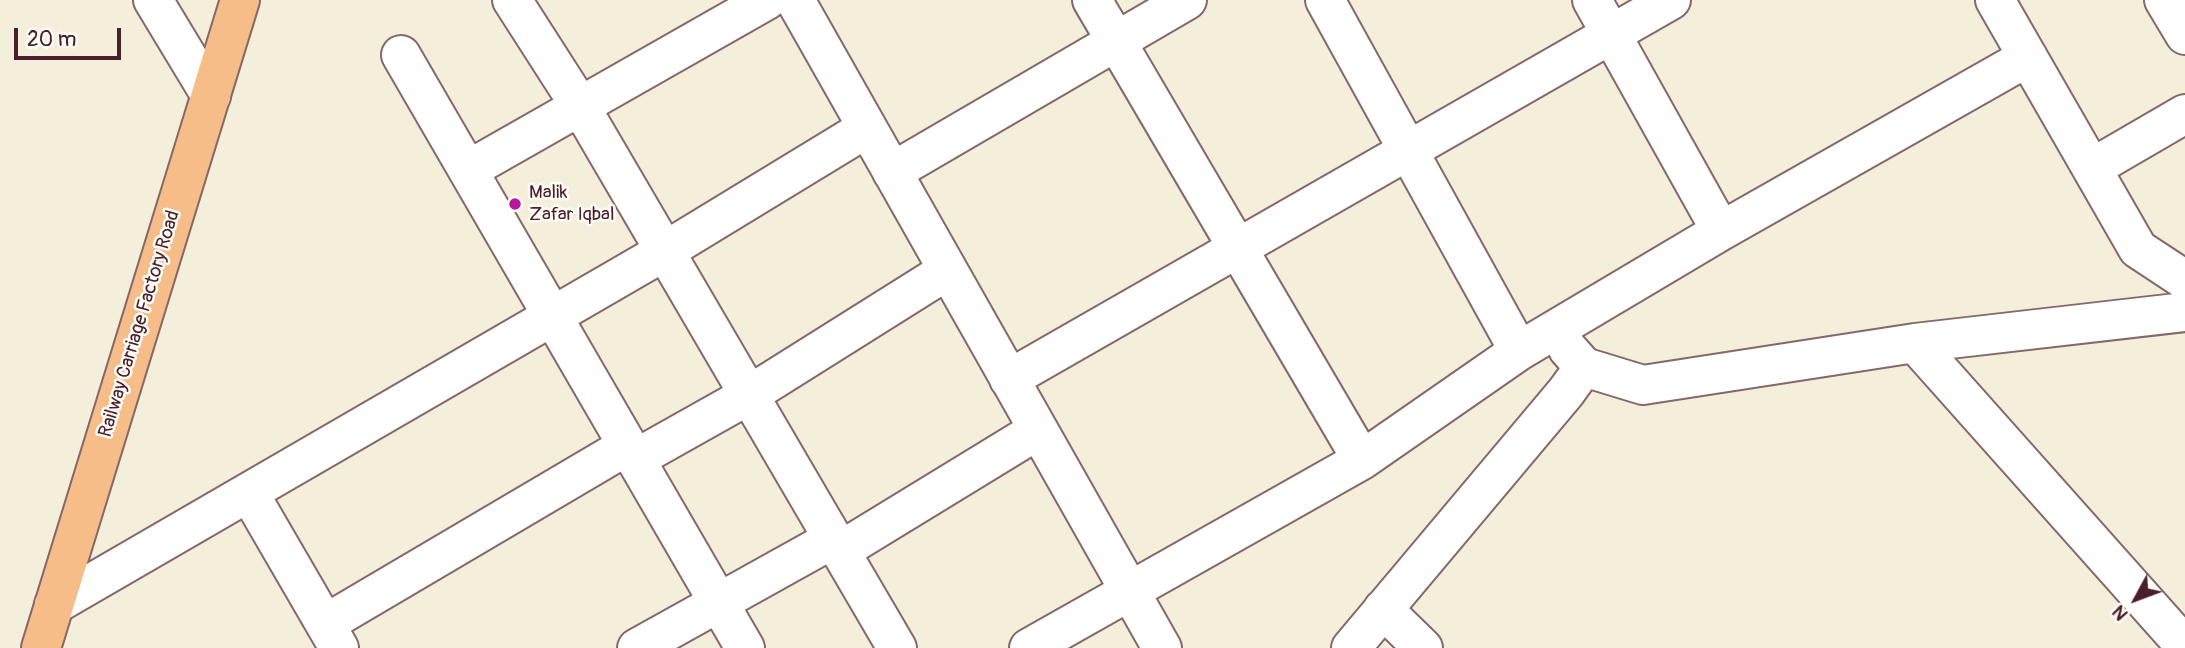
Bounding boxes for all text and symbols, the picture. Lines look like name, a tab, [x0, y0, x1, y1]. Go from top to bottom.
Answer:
scale bar	[18, 14, 124, 58]
text: 20 m	[27, 26, 76, 53]
place label: Malik Zafar Iqbal	[529, 182, 614, 226]
marker: Malik Zafar Iqbal	[507, 196, 523, 212]
street label: Railway Carriage Factory Road	[95, 208, 185, 440]
north arrow	[2101, 564, 2171, 634]
text: N	[2107, 600, 2133, 626]

